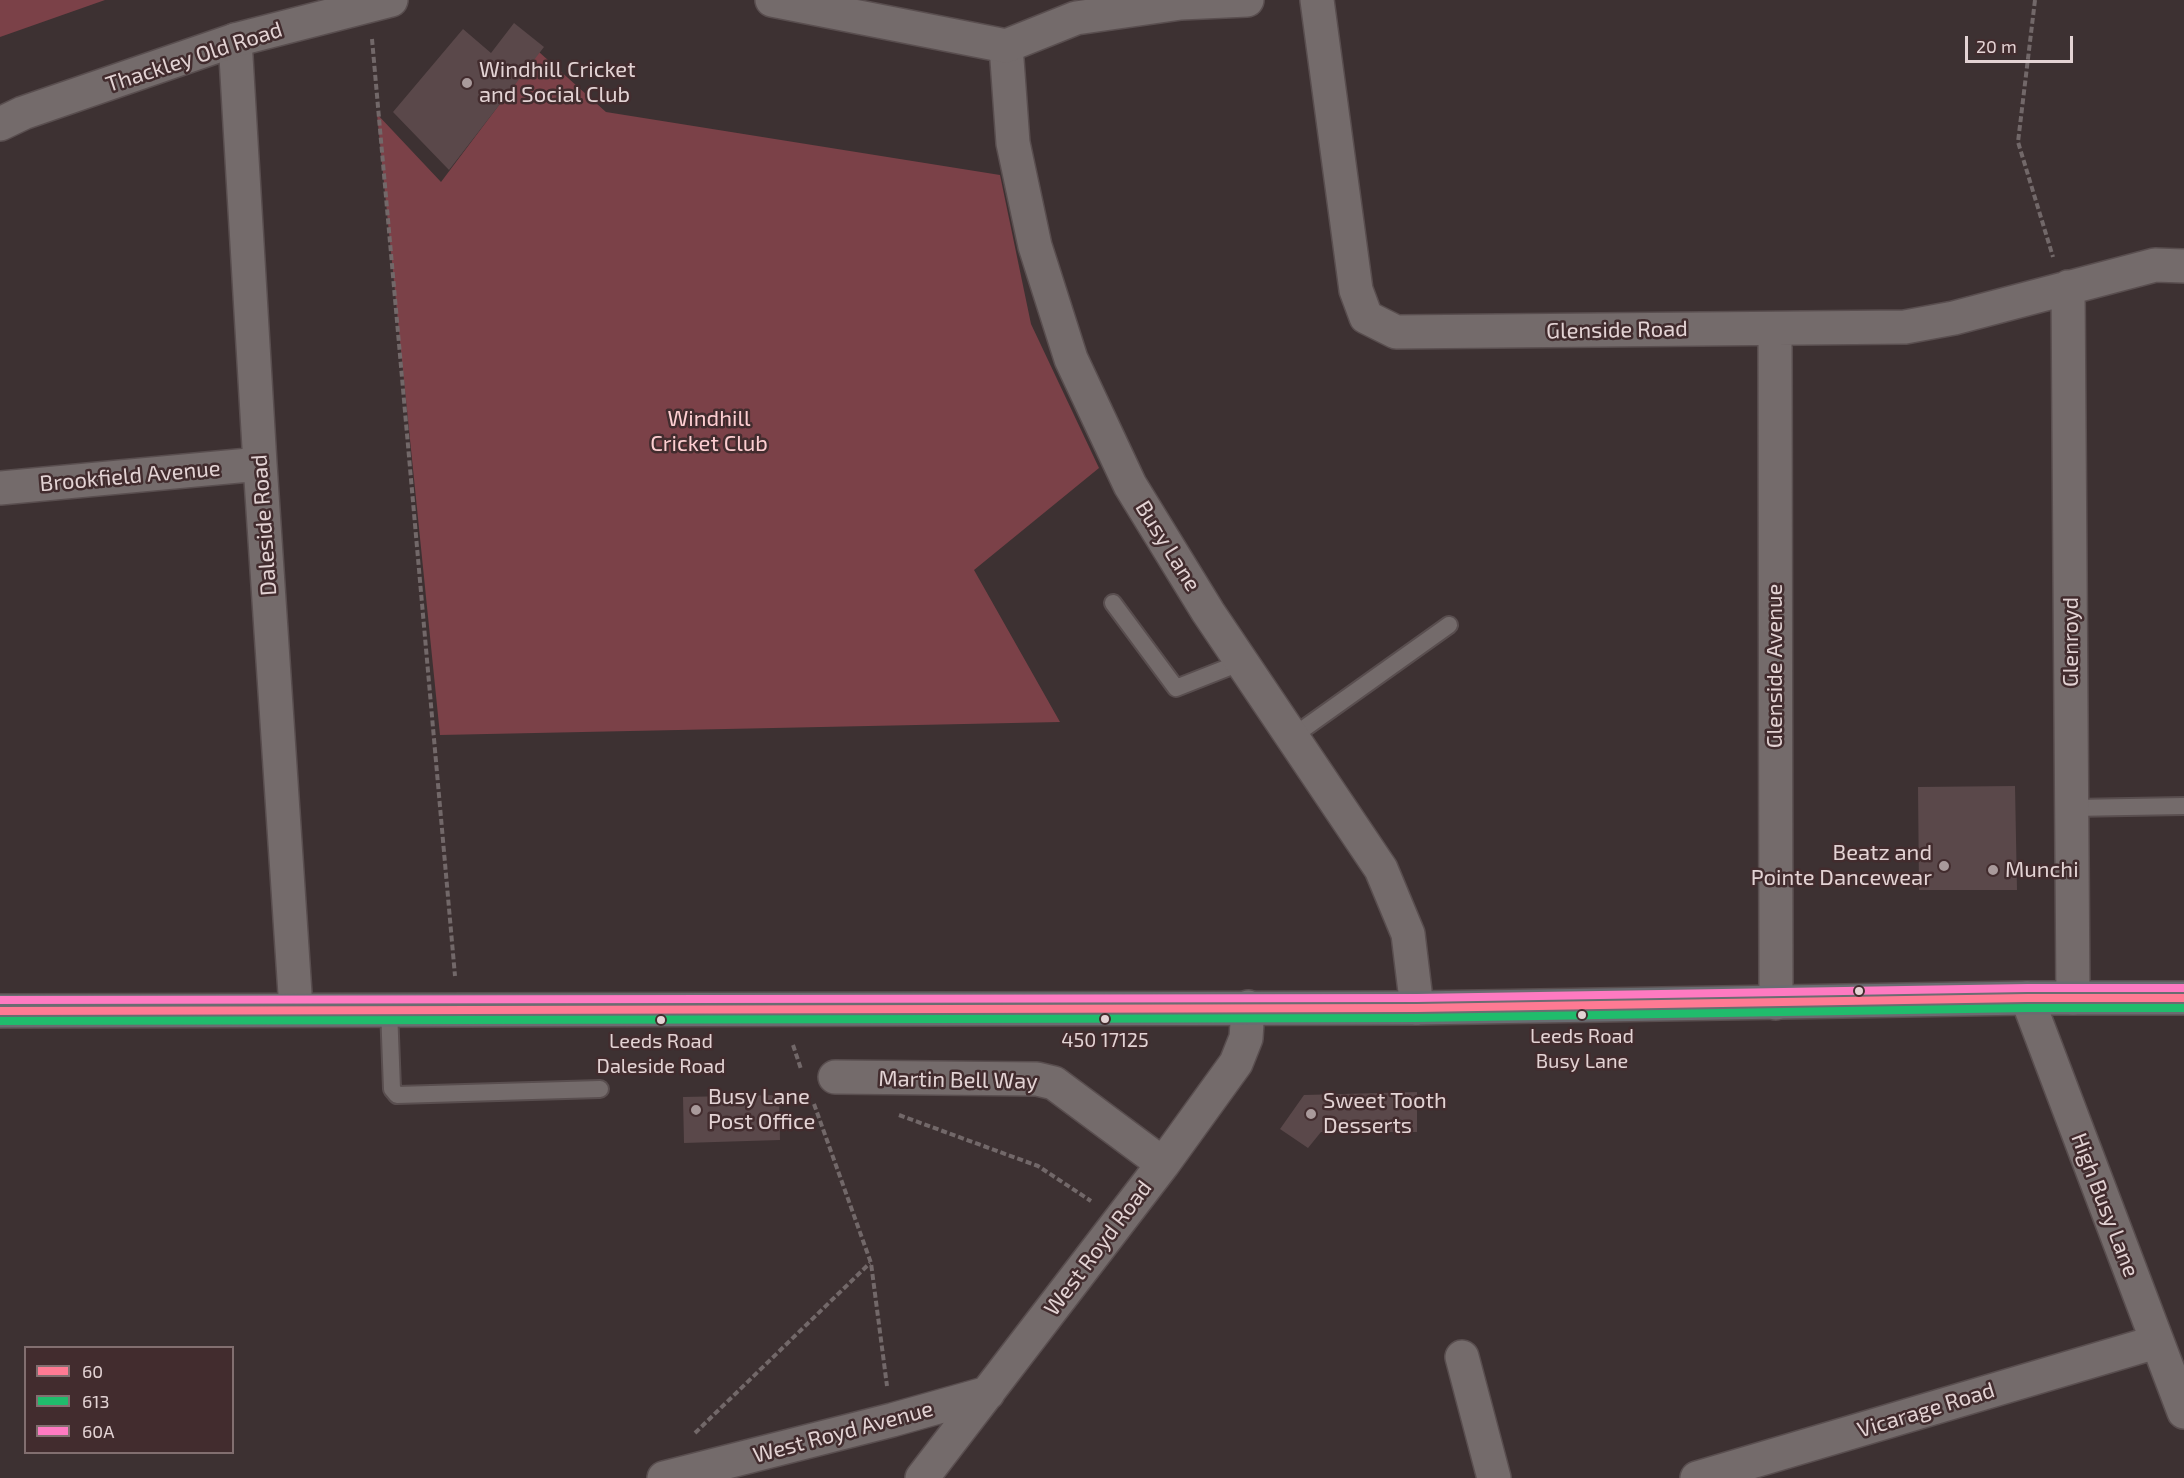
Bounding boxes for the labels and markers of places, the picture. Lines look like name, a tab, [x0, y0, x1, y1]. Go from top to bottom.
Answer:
place label: Windhill Cricket and Social Club	[479, 57, 636, 108]
marker: Windhill Cricket and Social Club	[460, 76, 474, 90]
place label: Beatz and Pointe Dancewear	[1751, 840, 1932, 891]
place label: Munchi	[2005, 857, 2079, 883]
marker: Beatz and Pointe Dancewear	[1937, 859, 1951, 873]
marker: Munchi	[1986, 863, 2000, 877]
unlabelled marker	[1853, 985, 1865, 997]
marker: Leeds Road Busy Lane	[1576, 1009, 1588, 1021]
marker: 450 17125	[1099, 1013, 1111, 1025]
marker: Leeds Road Daleside Road	[655, 1014, 667, 1026]
place label: Leeds Road Busy Lane	[1530, 1024, 1634, 1071]
place label: 450 17125	[1061, 1028, 1149, 1052]
place label: Leeds Road Daleside Road	[597, 1029, 725, 1076]
place label: Busy Lane Post Office	[708, 1084, 815, 1136]
place label: Sweet Tooth Desserts	[1323, 1088, 1447, 1140]
marker: Busy Lane Post Office	[689, 1103, 703, 1117]
marker: Sweet Tooth Desserts	[1304, 1107, 1318, 1121]

